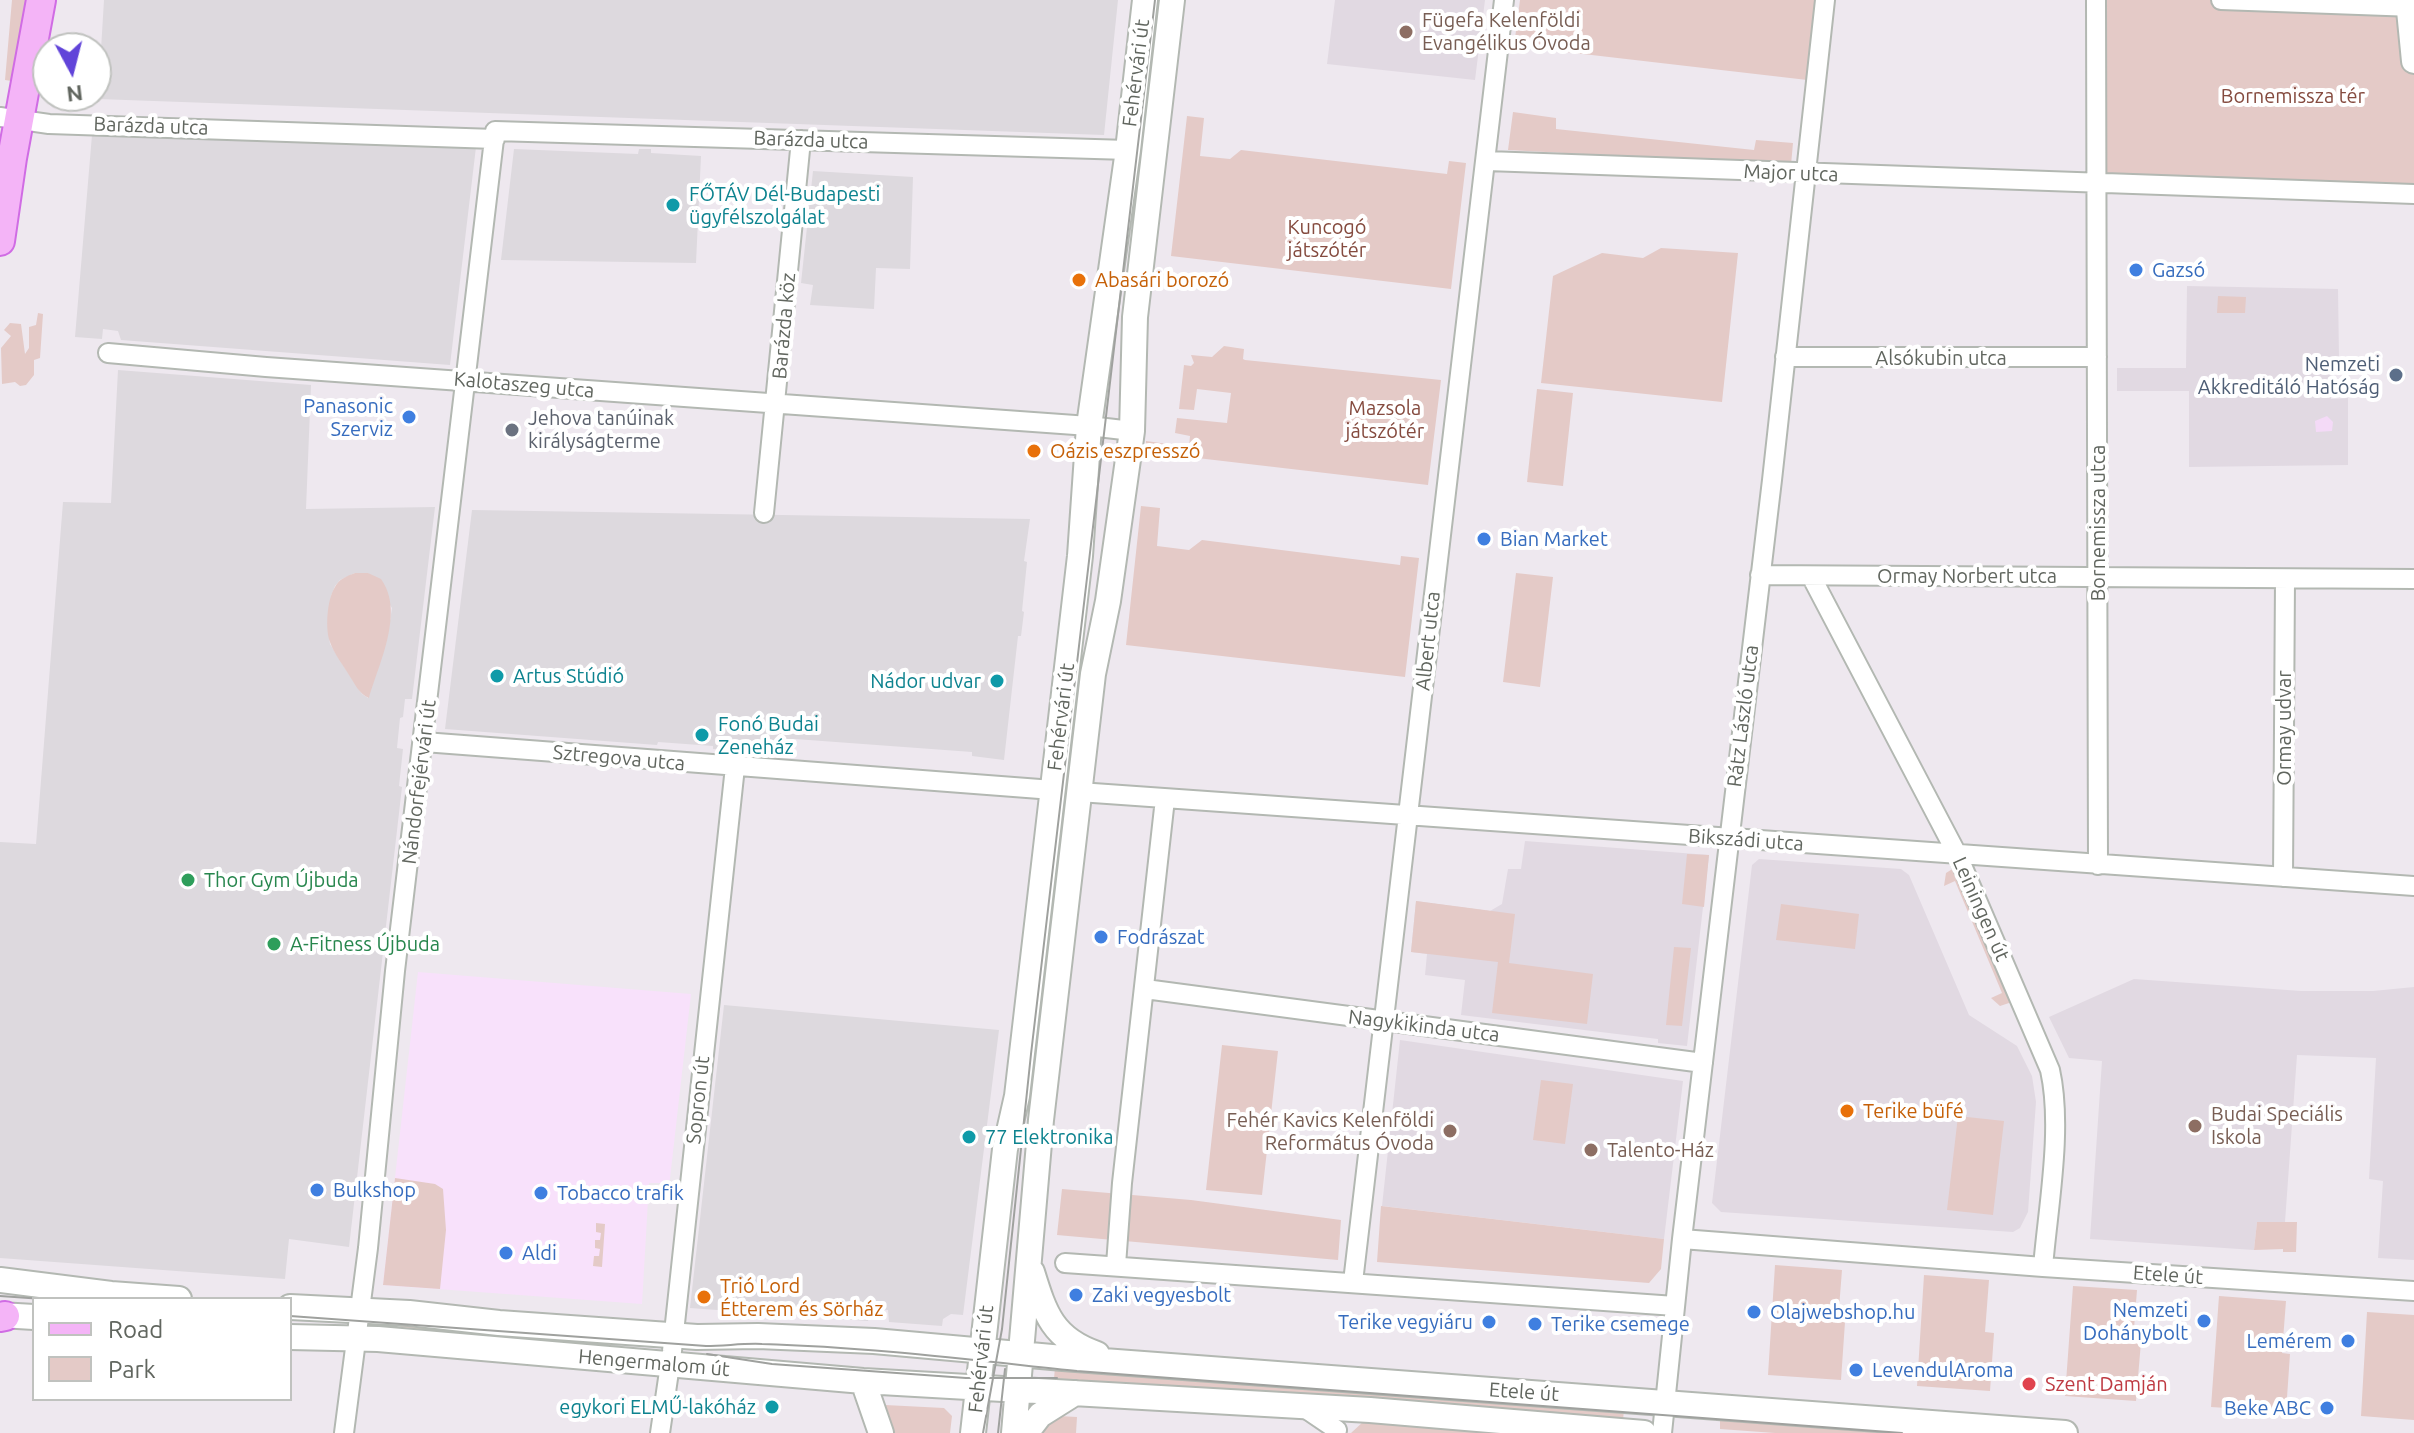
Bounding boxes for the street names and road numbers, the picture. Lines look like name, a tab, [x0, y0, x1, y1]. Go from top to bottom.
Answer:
street label: Fehérvári út	[1117, 18, 1155, 128]
street label: Barázda utca	[93, 112, 209, 140]
street label: Barázda utca	[753, 126, 869, 154]
street label: Major utca	[1743, 159, 1839, 187]
street label: Barázda köz	[767, 272, 801, 380]
street label: Alsókubin utca	[1875, 346, 2007, 370]
street label: Kalotaszeg utca	[453, 367, 595, 403]
street label: Bornemissza utca	[2086, 445, 2110, 601]
street label: Ormay Norbert utca	[1877, 564, 2057, 588]
street label: Albert utca	[1411, 590, 1445, 692]
street label: Rátz László utca	[1722, 644, 1764, 788]
street label: Fehérvári út	[1042, 662, 1080, 772]
street label: Ormay udvar	[2272, 670, 2296, 786]
street label: Nándorfejérvári út	[397, 698, 441, 866]
street label: Sztregova utca	[552, 740, 686, 776]
street label: Bikszádi utca	[1687, 824, 1805, 856]
street label: Leiningen út	[1947, 853, 2015, 965]
street label: Nagykikinda utca	[1347, 1005, 1501, 1047]
street label: Sopron út	[681, 1055, 715, 1145]
street label: Etele út	[2132, 1261, 2204, 1289]
street label: Fehérvári út	[963, 1304, 999, 1414]
street label: Hengermalom út	[577, 1344, 731, 1382]
street label: Etele út	[1488, 1378, 1560, 1406]

